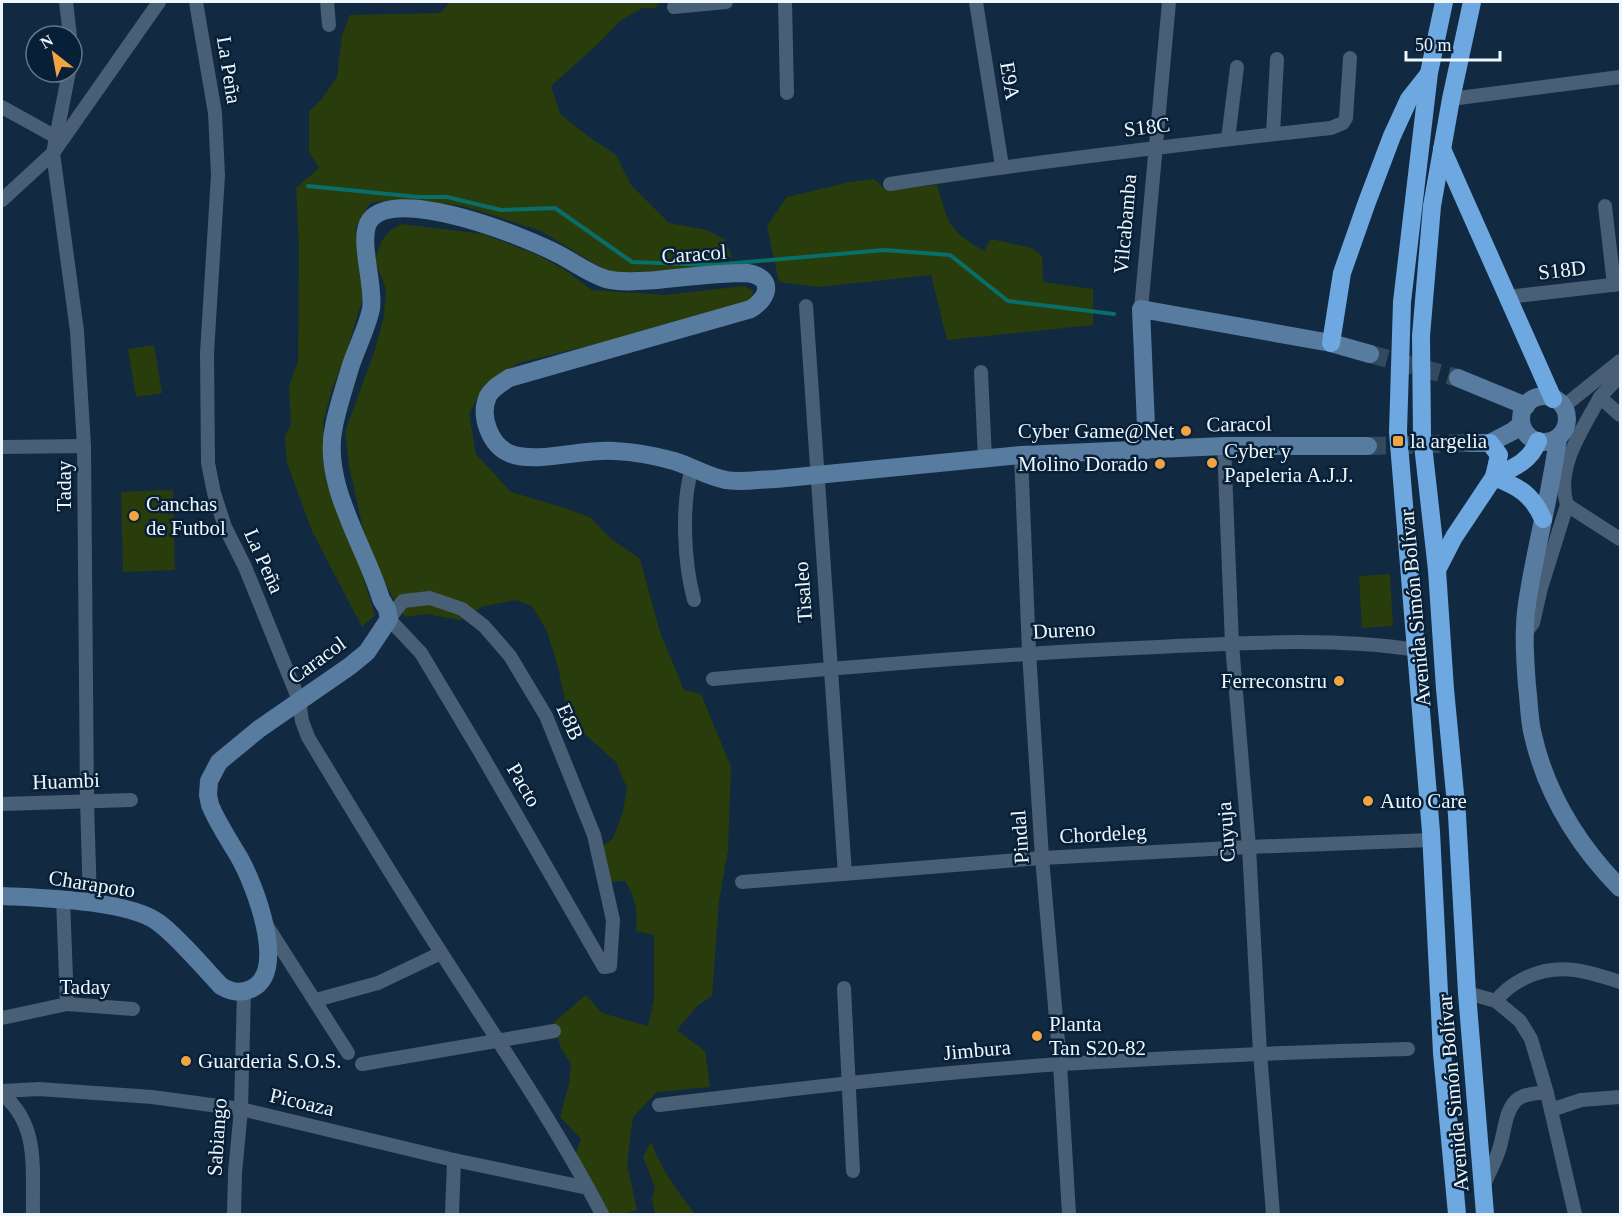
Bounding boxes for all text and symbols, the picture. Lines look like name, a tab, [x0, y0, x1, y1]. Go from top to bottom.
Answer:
north arrow	[24, 24, 84, 84]
scale bar	[1406, 24, 1500, 62]
text: N	[37, 31, 56, 52]
street label: La Peña	[212, 34, 246, 106]
text: 50 m	[1415, 35, 1452, 55]
street label: E9A	[995, 60, 1025, 103]
street label: S18C	[1122, 112, 1172, 142]
street label: Vilcabamba	[1109, 172, 1141, 275]
street label: Caracol	[661, 240, 728, 268]
street label: S18D	[1537, 255, 1587, 285]
street label: Caracol	[1206, 411, 1272, 437]
place label: Cyber Game@Net	[1018, 419, 1174, 443]
marker: Cyber Game@Net	[1179, 424, 1193, 438]
place label: la argelia	[1410, 429, 1488, 453]
marker: la argelia	[1391, 434, 1405, 448]
place label: Cyber y Papeleria A.J.J.	[1224, 439, 1353, 487]
place label: Molino Dorado	[1018, 452, 1148, 476]
marker: Cyber y Papeleria A.J.J.	[1205, 456, 1219, 470]
marker: Molino Dorado	[1153, 457, 1167, 471]
street label: Taday	[52, 460, 76, 512]
place label: Canchas de Futbol	[146, 492, 226, 540]
street label: Avenida Simón Bolívar	[1394, 508, 1436, 708]
marker: Canchas de Futbol	[127, 509, 141, 523]
street label: La Peña	[239, 525, 289, 598]
street label: Tisaleo	[789, 561, 817, 623]
street label: Dureno	[1032, 616, 1096, 644]
street label: Caracol	[284, 631, 351, 689]
place label: Ferreconstru	[1221, 669, 1327, 693]
marker: Ferreconstru	[1332, 674, 1346, 688]
street label: E8B	[551, 700, 589, 744]
street label: Pacto	[502, 759, 546, 811]
street label: Huambi	[32, 768, 100, 794]
place label: Auto Care	[1380, 789, 1467, 813]
marker: Auto Care	[1361, 794, 1375, 808]
street label: Cuyuja	[1212, 800, 1240, 863]
street label: Pindal	[1006, 809, 1034, 865]
street label: Chordeleg	[1059, 820, 1148, 848]
street label: Charapoto	[47, 865, 137, 903]
street label: Taday	[59, 975, 111, 999]
street label: Avenida Simón Bolívar	[1432, 993, 1474, 1193]
place label: Planta Tan S20-82	[1049, 1012, 1146, 1060]
marker: Planta Tan S20-82	[1030, 1029, 1044, 1043]
street label: Jimbura	[942, 1035, 1012, 1065]
place label: Guarderia S.O.S.	[198, 1049, 341, 1073]
marker: Guarderia S.O.S.	[179, 1054, 193, 1068]
street label: Picoaza	[267, 1083, 337, 1121]
street label: Sabiango	[202, 1097, 232, 1177]

